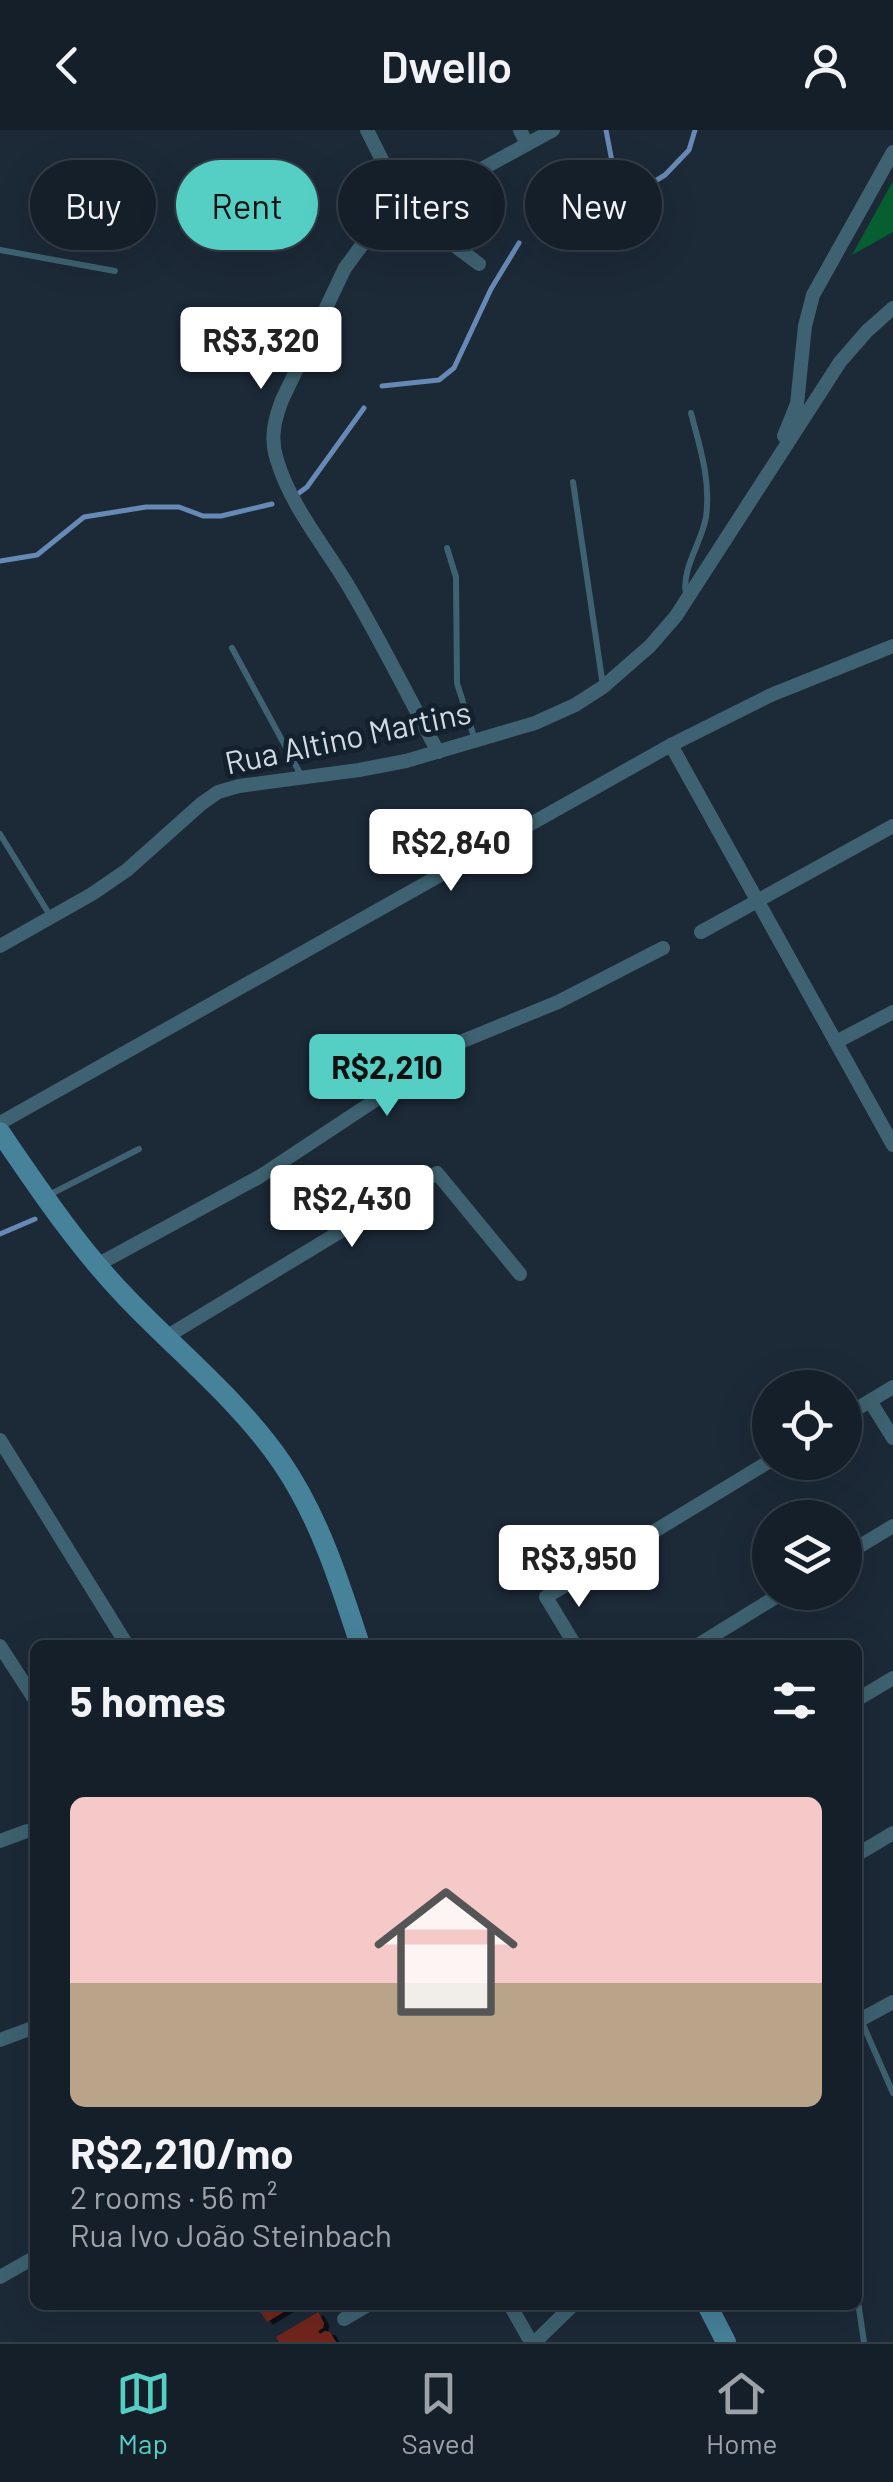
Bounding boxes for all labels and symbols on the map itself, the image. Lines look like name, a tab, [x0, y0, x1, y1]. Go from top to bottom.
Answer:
pin: R$3,320	[169, 307, 353, 392]
street label: Rua Altino Martins	[221, 691, 474, 781]
pin: R$2,840	[359, 809, 543, 894]
pin: R$2,210	[295, 1034, 479, 1119]
pin: R$2,430	[260, 1165, 444, 1250]
pin: R$3,950	[487, 1525, 671, 1610]

